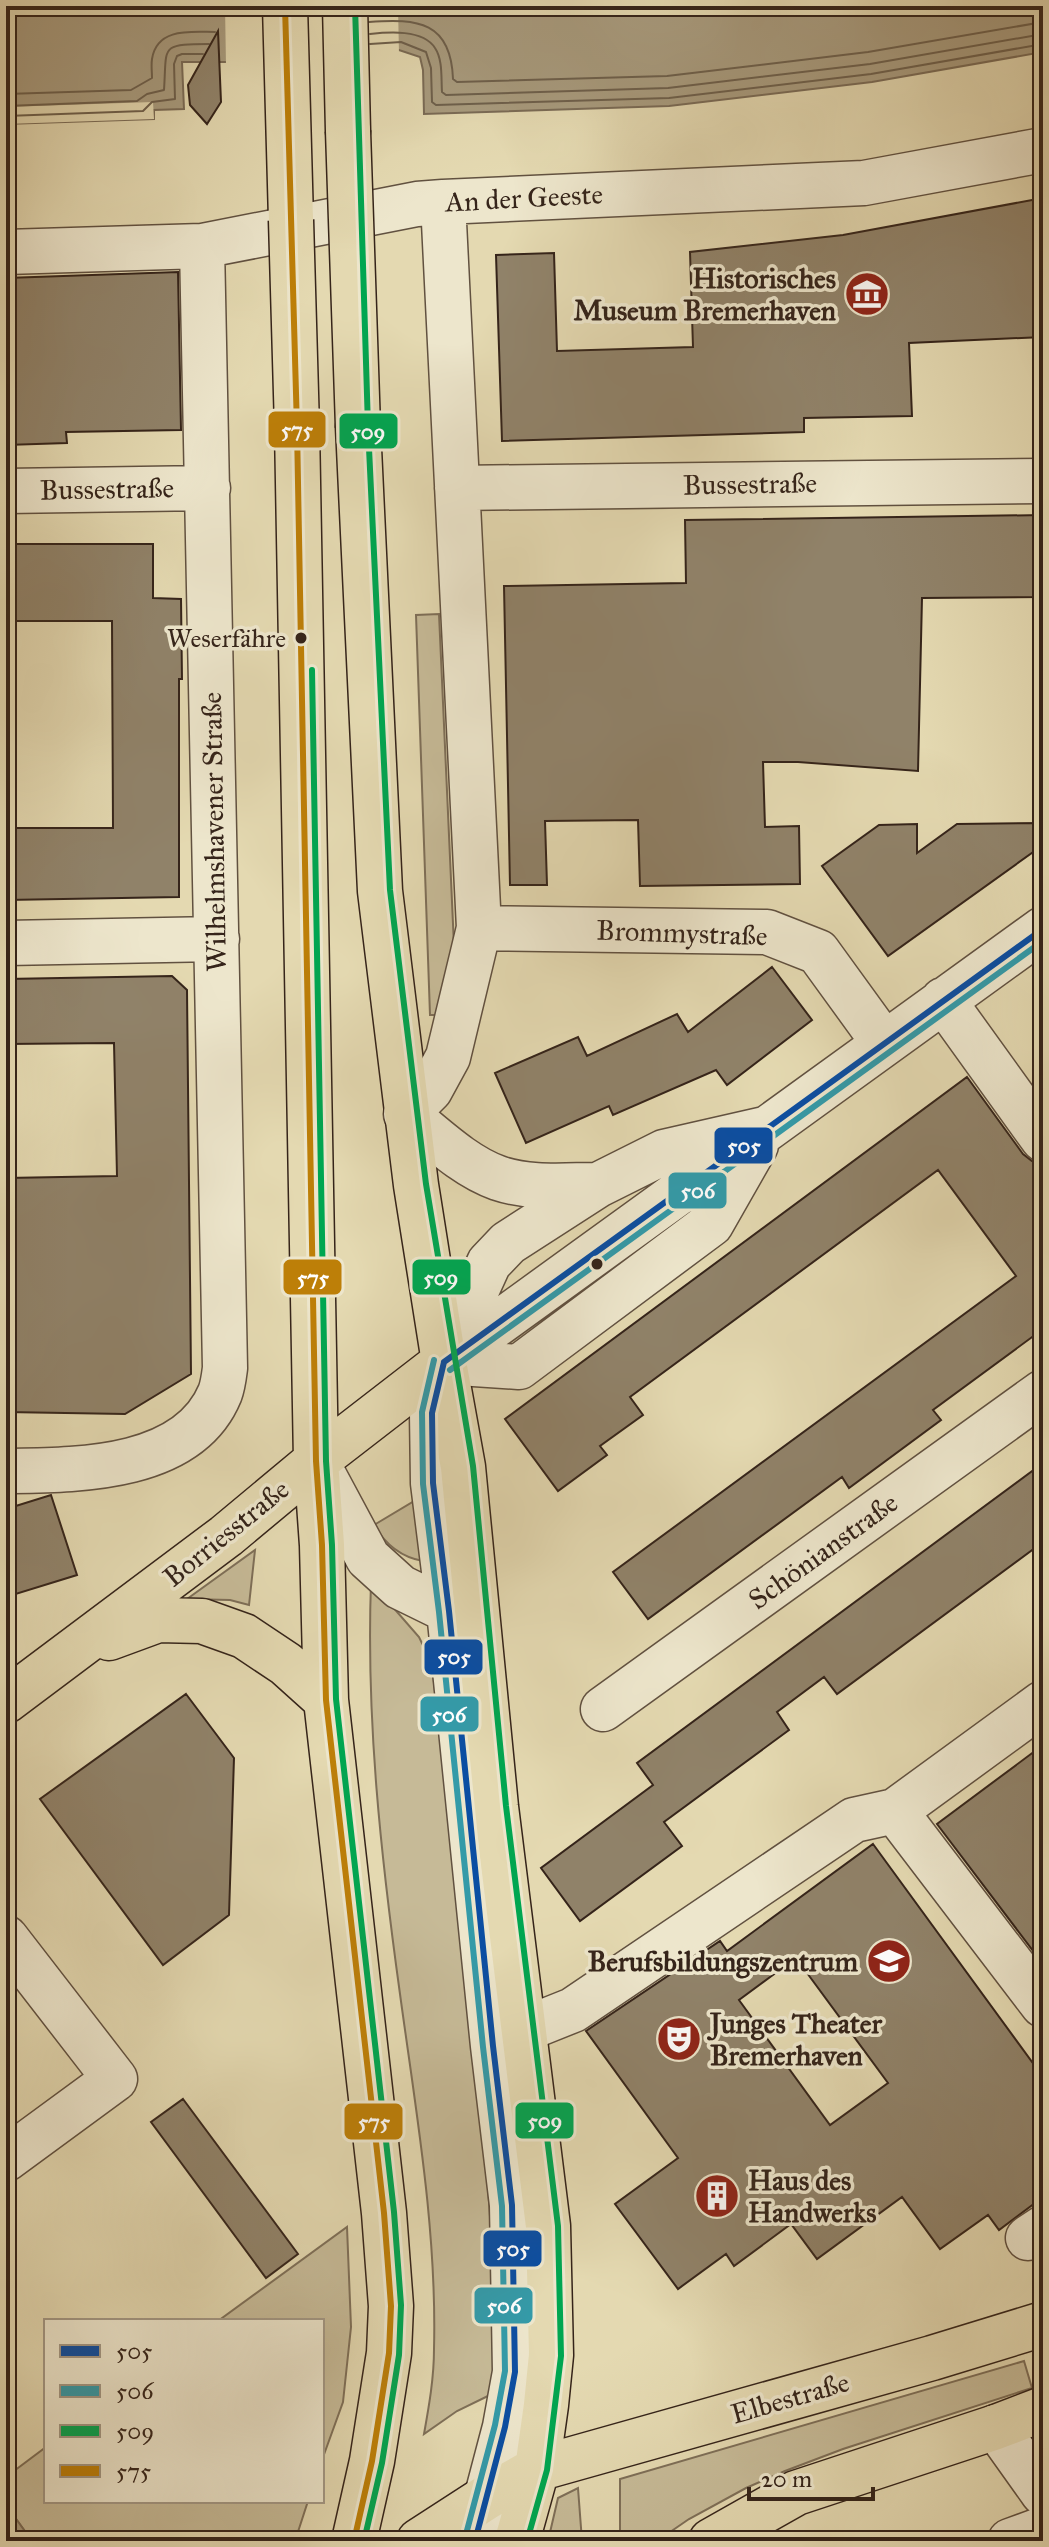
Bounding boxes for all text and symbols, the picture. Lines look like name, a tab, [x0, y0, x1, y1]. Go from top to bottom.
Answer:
street label: An der Geeste	[443, 176, 604, 220]
place label: Historisches Museum Bremerhaven	[573, 261, 836, 328]
museum icon: Historisches Museum Bremerhaven	[843, 270, 891, 318]
line badge: 575	[267, 410, 327, 449]
line badge: 509	[338, 412, 399, 450]
text: 575	[281, 416, 314, 443]
text: 509	[351, 418, 385, 445]
street label: Bussestraße	[683, 465, 817, 503]
street label: Bussestraße	[40, 470, 174, 508]
place label: Weserfähre	[167, 622, 286, 654]
marker: Weserfähre	[293, 630, 309, 646]
street label: Wilhelmshavener Straße	[194, 692, 234, 972]
street label: Brommystraße	[596, 913, 768, 953]
line badge: 505	[713, 1126, 774, 1165]
text: 505	[727, 1132, 761, 1159]
line badge: 506	[667, 1171, 728, 1210]
text: 506	[681, 1177, 717, 1204]
unlabelled marker	[589, 1256, 605, 1272]
line badge: 575	[282, 1258, 343, 1296]
line badge: 509	[411, 1258, 472, 1296]
text: 575	[297, 1264, 330, 1291]
text: 509	[424, 1264, 458, 1291]
street label: Borriesstraße	[156, 1472, 296, 1594]
street label: Schönianstraße	[741, 1485, 905, 1617]
line badge: 505	[423, 1638, 484, 1676]
text: 505	[437, 1643, 471, 1670]
line badge: 506	[419, 1695, 480, 1733]
text: 506	[432, 1701, 468, 1728]
school or university icon: Berufsbildungszentrum	[865, 1937, 913, 1985]
place label: Berufsbildungszentrum	[588, 1944, 858, 1979]
place label: Junges Theater Bremerhaven	[706, 2006, 882, 2073]
theatre icon: Junges Theater Bremerhaven	[655, 2015, 703, 2063]
line badge: 509	[514, 2101, 575, 2140]
line badge: 575	[343, 2102, 404, 2141]
text: 509	[528, 2107, 562, 2134]
text: 575	[358, 2108, 391, 2135]
place label: Haus des Handwerks	[748, 2163, 876, 2230]
building icon: Haus des Handwerks	[693, 2172, 741, 2220]
line badge: 505	[482, 2229, 543, 2268]
text: 505	[496, 2235, 530, 2262]
line badge: 506	[473, 2286, 534, 2325]
text: 506	[487, 2292, 523, 2319]
legend	[44, 2319, 324, 2503]
text: 505	[116, 2336, 152, 2366]
street label: Elbestraße	[727, 2364, 853, 2432]
text: 506	[116, 2376, 154, 2406]
text: 509	[116, 2416, 154, 2446]
scale bar	[749, 2451, 873, 2501]
text: 575	[116, 2456, 151, 2486]
text: 20 m	[761, 2464, 812, 2494]

